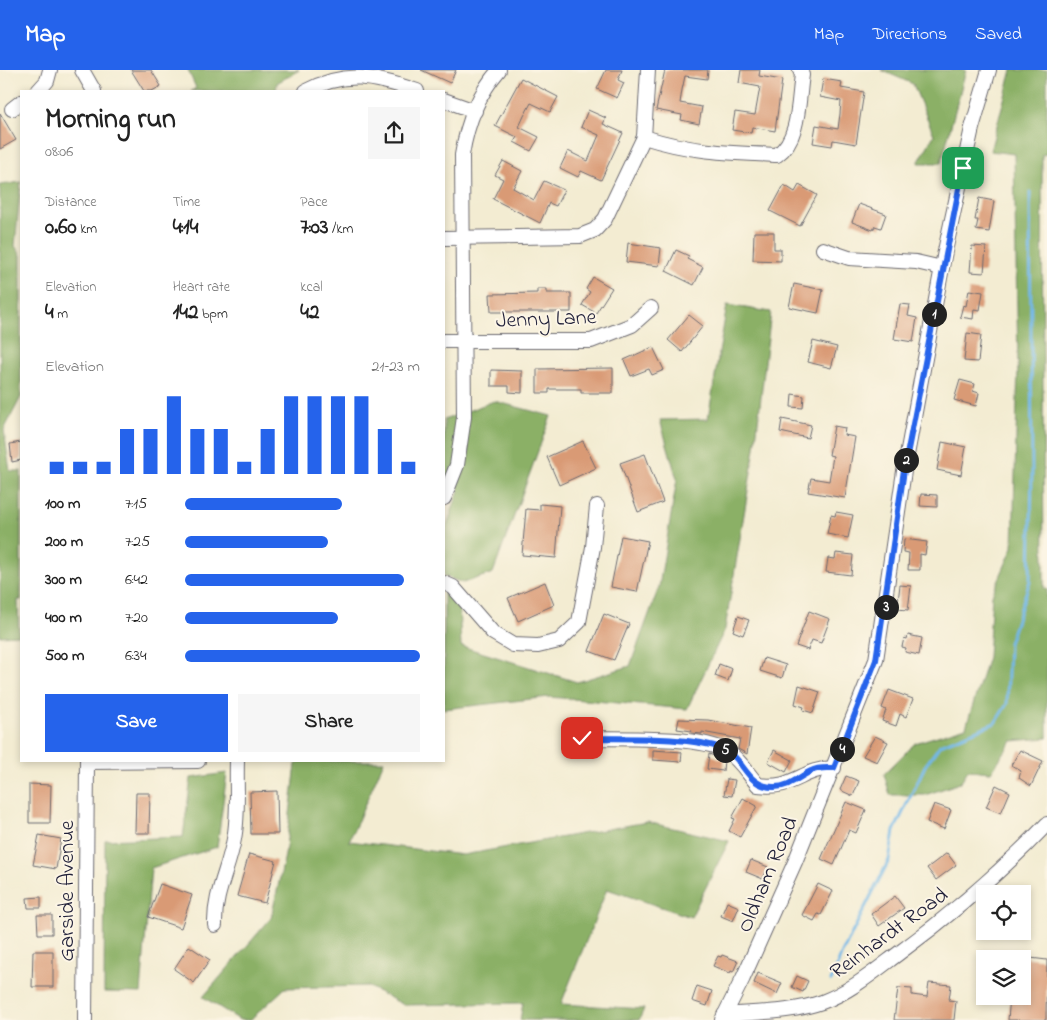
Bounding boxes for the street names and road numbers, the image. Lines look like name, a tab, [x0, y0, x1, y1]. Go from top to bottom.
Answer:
street label: Jenny Lane	[495, 302, 597, 339]
street label: Oldham Road	[730, 812, 808, 938]
street label: Garside Avenue	[52, 820, 84, 962]
street label: Reinhardt Road	[824, 881, 955, 988]

